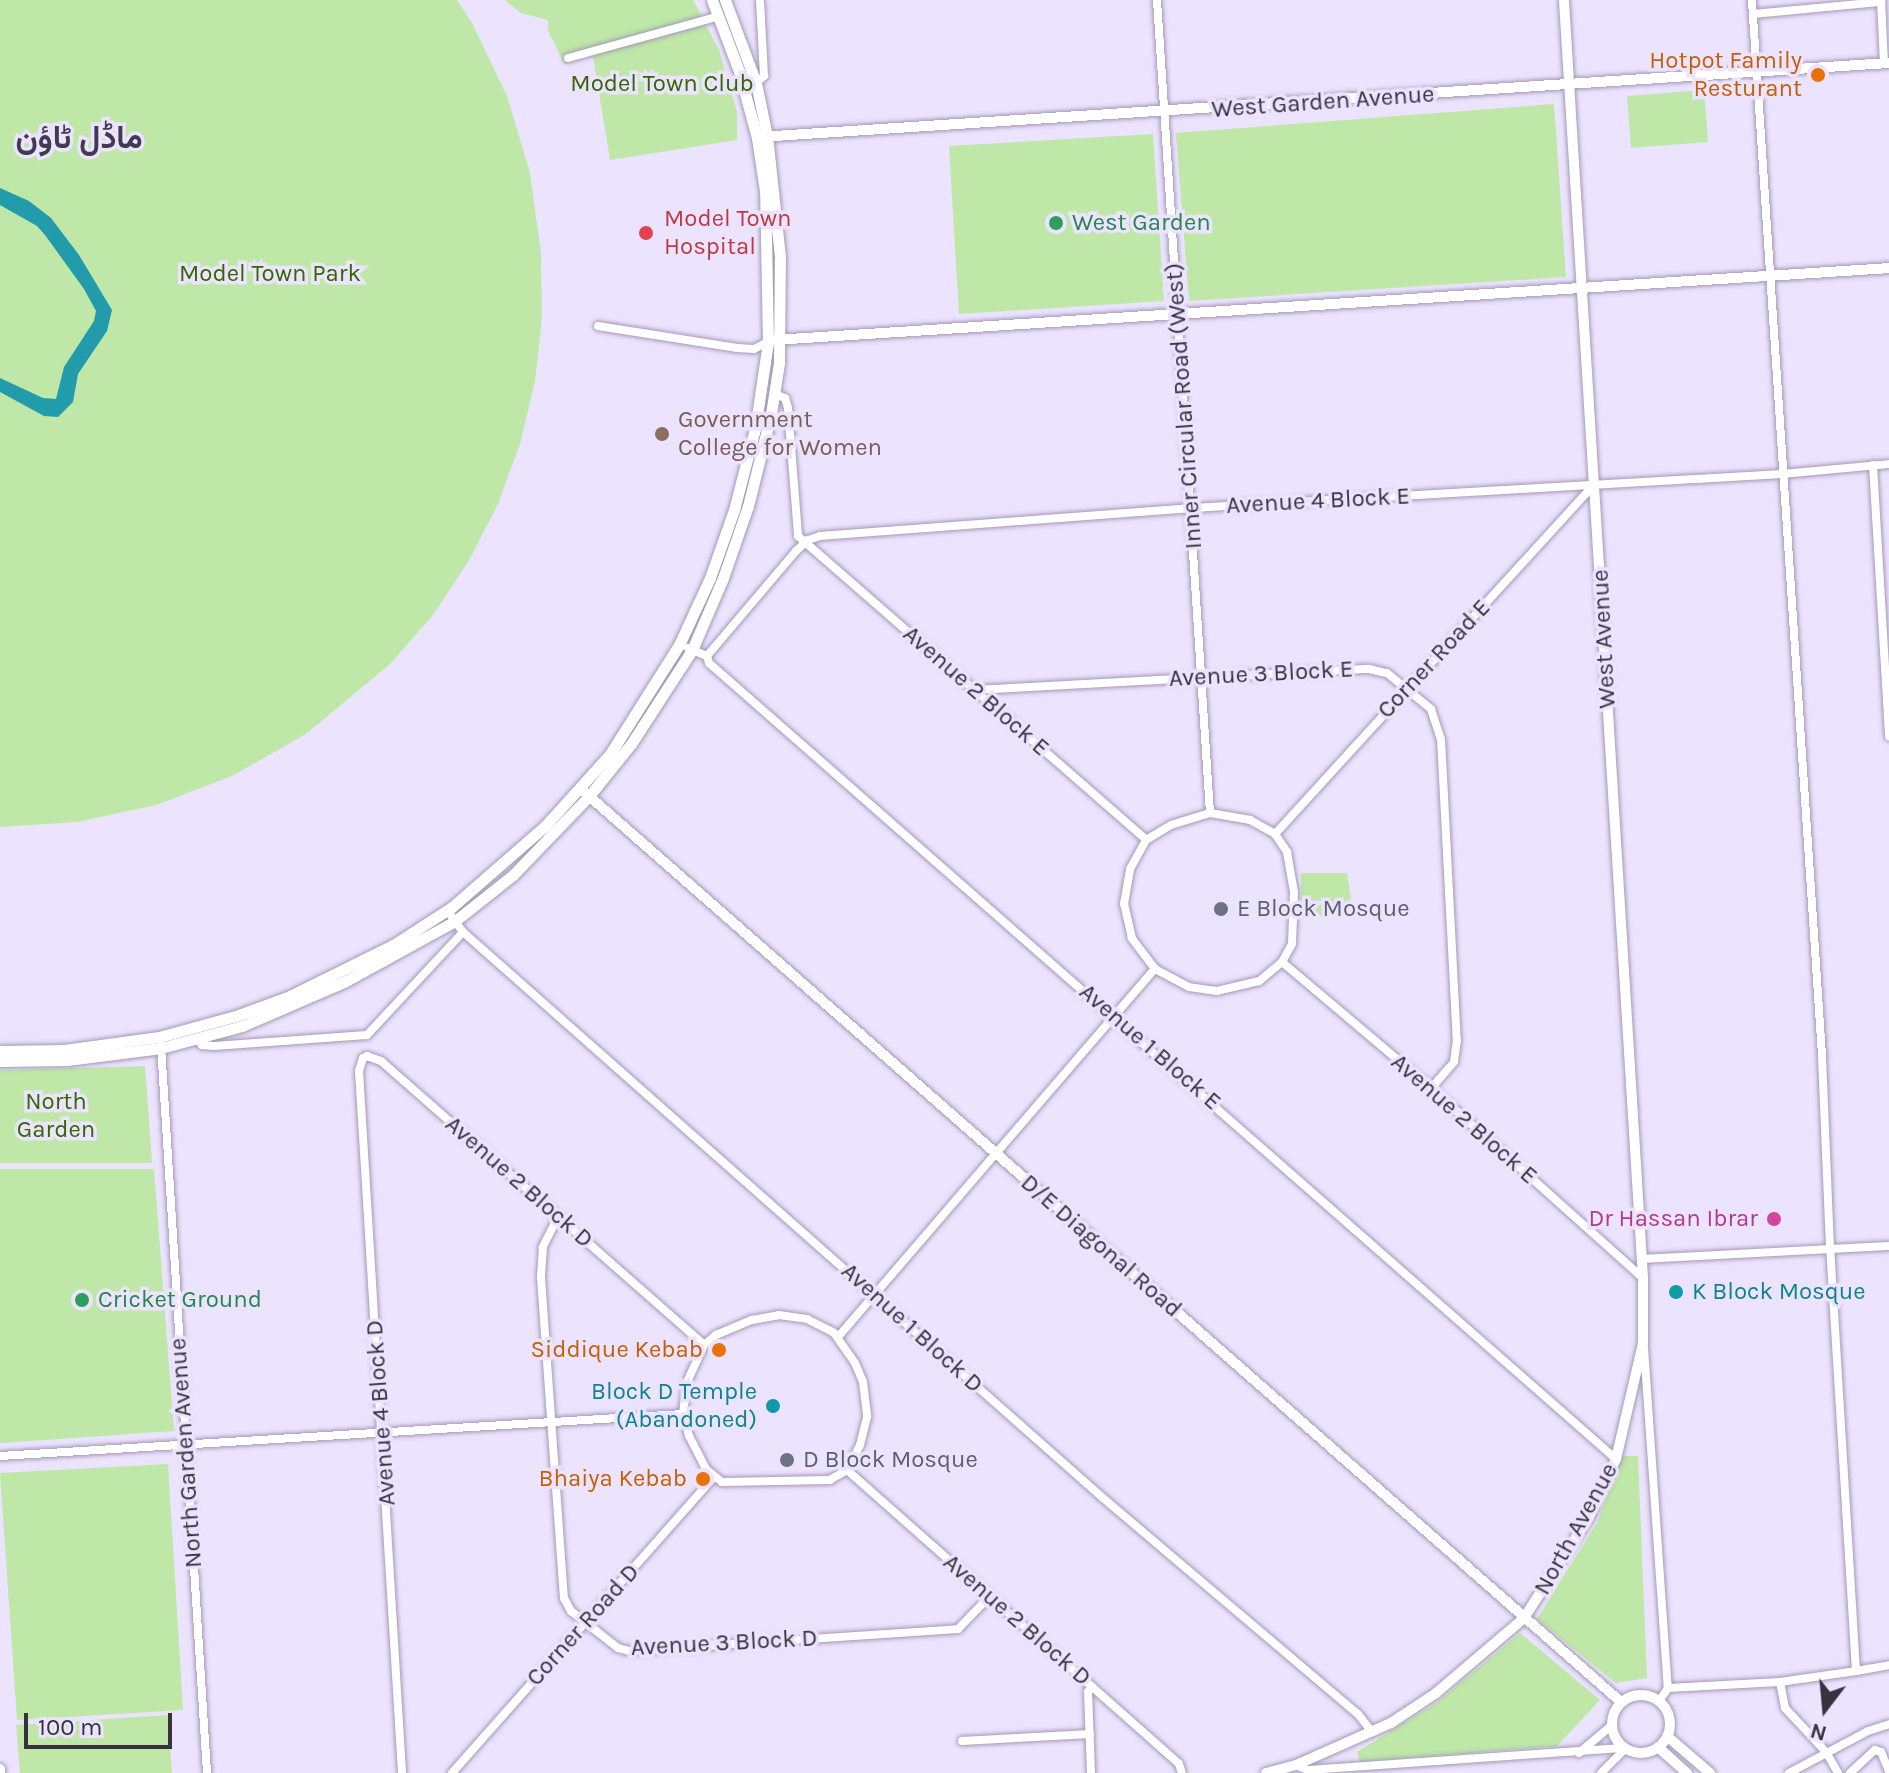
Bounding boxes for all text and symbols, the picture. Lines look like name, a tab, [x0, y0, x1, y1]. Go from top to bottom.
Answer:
place label: Hotpot Family Resturant	[1649, 47, 1802, 103]
marker: Hotpot Family Resturant	[1809, 66, 1827, 84]
park label: Model Town Club	[570, 70, 754, 98]
street label: West Garden Avenue	[1211, 80, 1435, 124]
district label: ماڈل ٹاؤن	[15, 119, 143, 157]
place label: Model Town Hospital	[664, 205, 792, 261]
place label: West Garden	[1072, 209, 1211, 237]
marker: West Garden	[1047, 214, 1065, 232]
marker: Model Town Hospital	[635, 222, 657, 244]
park label: Model Town Park	[179, 260, 361, 288]
street label: Inner Circular Road (West)	[1160, 262, 1208, 550]
place label: Government College for Women	[678, 406, 882, 462]
marker: Government College for Women	[653, 425, 671, 443]
street label: Avenue 4 Block E	[1226, 482, 1410, 520]
street label: West Avenue	[1586, 569, 1622, 709]
street label: Corner Road E	[1372, 594, 1496, 724]
street label: Avenue 2 Block E	[897, 620, 1055, 762]
street label: Avenue 3 Block E	[1168, 655, 1354, 693]
place label: E Block Mosque	[1237, 895, 1409, 923]
marker: E Block Mosque	[1212, 900, 1230, 918]
street label: Avenue 1 Block E	[1073, 978, 1227, 1116]
street label: Avenue 2 Block E	[1385, 1048, 1543, 1190]
park label: North Garden	[17, 1088, 95, 1144]
street label: Avenue 2 Block D	[439, 1110, 599, 1254]
street label: D/E Diagonal Road	[1015, 1168, 1187, 1324]
place label: Dr Hassan Ibrar	[1588, 1205, 1758, 1233]
marker: Dr Hassan Ibrar	[1765, 1210, 1783, 1228]
street label: Avenue 1 Block D	[835, 1257, 989, 1399]
place label: K Block Mosque	[1692, 1278, 1866, 1306]
marker: K Block Mosque	[1667, 1283, 1685, 1301]
place label: Cricket Ground	[98, 1286, 262, 1314]
marker: Cricket Ground	[73, 1291, 91, 1309]
street label: Avenue 4 Block D	[360, 1319, 402, 1507]
place label: Siddique Kebab	[531, 1336, 703, 1364]
street label: North Garden Avenue	[164, 1337, 208, 1569]
marker: Siddique Kebab	[710, 1341, 728, 1359]
place label: Block D Temple (Abandoned)	[591, 1378, 757, 1434]
marker: Block D Temple (Abandoned)	[764, 1397, 782, 1415]
place label: D Block Mosque	[803, 1446, 978, 1474]
marker: D Block Mosque	[778, 1451, 796, 1469]
street label: North Avenue	[1528, 1458, 1624, 1600]
place label: Bhaiya Kebab	[539, 1465, 687, 1493]
marker: Bhaiya Kebab	[694, 1470, 712, 1488]
street label: Avenue 2 Block D	[937, 1548, 1097, 1692]
street label: Corner Road D	[521, 1558, 645, 1692]
street label: Avenue 3 Block D	[630, 1624, 818, 1662]
north arrow	[1785, 1669, 1865, 1749]
scale bar	[28, 1697, 176, 1747]
text: 100 m	[38, 1713, 103, 1741]
text: N	[1807, 1717, 1830, 1747]

